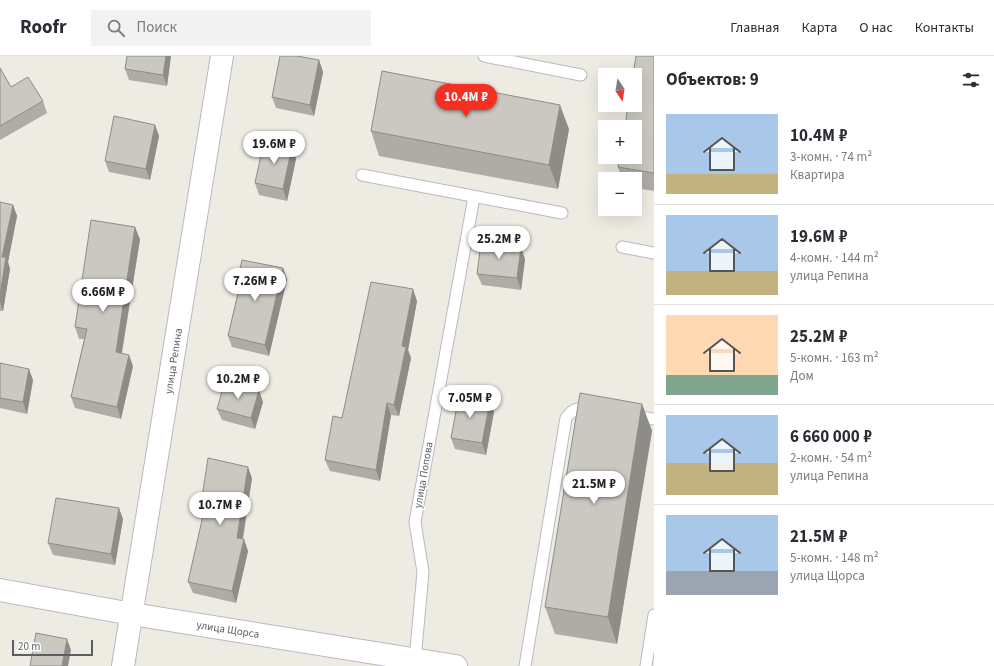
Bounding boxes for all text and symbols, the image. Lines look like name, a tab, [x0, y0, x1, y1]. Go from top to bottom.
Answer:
search box	[91, 10, 371, 46]
text: Roofr	[20, 14, 67, 41]
icon: search	[105, 17, 127, 39]
text: Поиск	[137, 17, 177, 38]
text: Главная	[730, 18, 779, 38]
text: Карта	[801, 18, 837, 38]
text: О нас	[859, 18, 893, 38]
text: Контакты	[915, 18, 974, 38]
north arrow	[598, 68, 642, 112]
map controls	[598, 68, 642, 216]
text: Объектов: 9	[666, 68, 759, 92]
icon: filters	[960, 69, 982, 91]
pin: 10.4M ₽	[429, 84, 503, 118]
text: 10.4M ₽	[444, 88, 488, 106]
button: +	[598, 120, 642, 164]
text: 10.4M ₽	[790, 124, 847, 148]
icon: home	[698, 130, 746, 178]
pin: 19.6M ₽	[237, 131, 311, 165]
text: 19.6M ₽	[252, 135, 296, 153]
text: 3-комн. · 74 m²	[790, 148, 872, 166]
text: Квартира	[790, 166, 845, 184]
button: −	[598, 172, 642, 216]
text: 19.6M ₽	[790, 225, 847, 249]
pin: 25.2M ₽	[462, 226, 536, 260]
text: 25.2M ₽	[477, 230, 521, 248]
icon: home	[698, 231, 746, 279]
text: 4-комн. · 144 m²	[790, 249, 879, 267]
text: улица Репина	[790, 267, 869, 285]
pin: 7.26M ₽	[218, 268, 292, 302]
text: 7.26M ₽	[233, 272, 277, 290]
pin: 6.66M ₽	[66, 279, 140, 313]
text: 6.66M ₽	[81, 283, 125, 301]
text: 25.2M ₽	[790, 325, 847, 349]
street label: улица Репина	[161, 327, 186, 395]
icon: home	[698, 331, 746, 379]
text: 5-комн. · 163 m²	[790, 349, 879, 367]
pin: 10.2M ₽	[201, 366, 275, 400]
text: Дом	[790, 367, 814, 385]
text: 10.2M ₽	[216, 370, 260, 388]
pin: 7.05M ₽	[433, 385, 507, 419]
text: 7.05M ₽	[448, 389, 492, 407]
text: 6 660 000 ₽	[790, 425, 872, 449]
icon: home	[698, 431, 746, 479]
street label: улица Попова	[410, 441, 437, 510]
text: 2-комн. · 54 m²	[790, 449, 872, 467]
text: улица Репина	[790, 467, 869, 485]
pin: 21.5M ₽	[557, 471, 631, 505]
text: 21.5M ₽	[572, 475, 616, 493]
pin: 10.7M ₽	[183, 492, 257, 526]
text: 10.7M ₽	[198, 496, 242, 514]
text: 21.5M ₽	[790, 525, 847, 549]
icon: home	[698, 531, 746, 579]
text: 5-комн. · 148 m²	[790, 549, 879, 567]
text: улица Щорса	[790, 567, 865, 585]
street label: улица Щорса	[195, 617, 260, 642]
scale bar	[12, 638, 93, 657]
text: 20 m	[18, 639, 40, 654]

